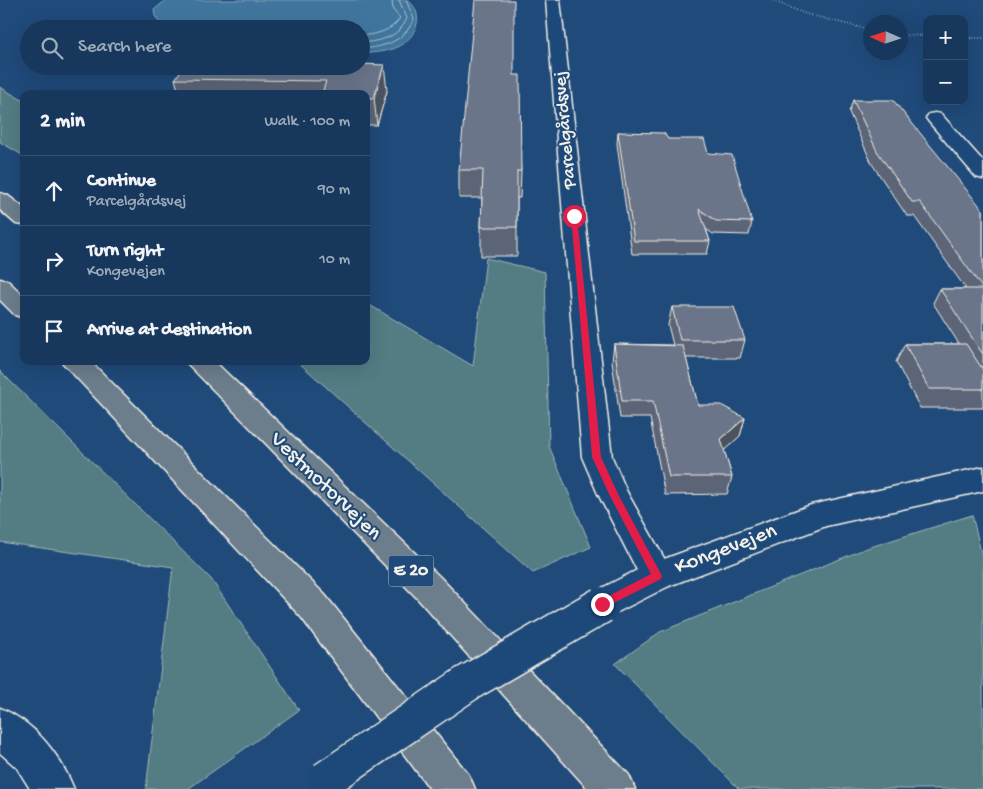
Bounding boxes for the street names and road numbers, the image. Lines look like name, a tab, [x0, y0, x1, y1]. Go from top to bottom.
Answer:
street label: Parcelgårdsvej	[549, 70, 583, 191]
street label: Vestmotorvejen	[263, 427, 387, 547]
street label: Kongevejen	[671, 518, 781, 581]
road number: E 20	[388, 556, 434, 586]

